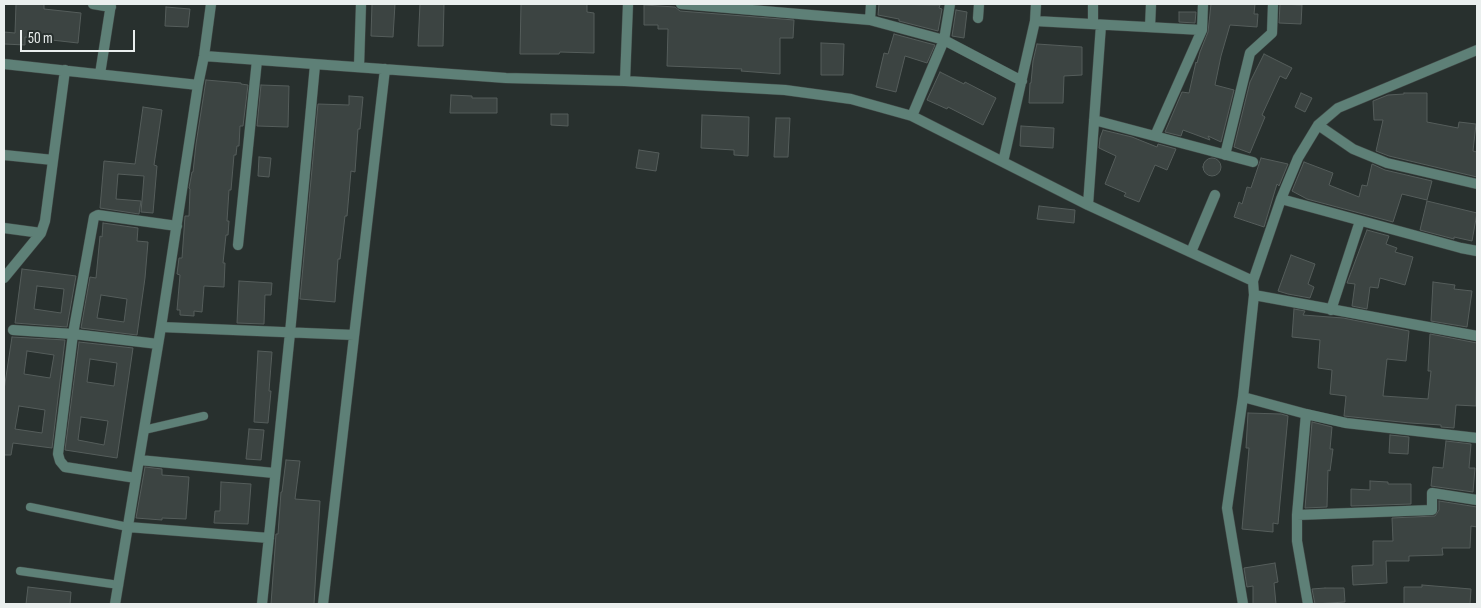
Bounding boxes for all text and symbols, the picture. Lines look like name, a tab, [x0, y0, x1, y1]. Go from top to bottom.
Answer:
scale bar	[22, 20, 138, 52]
text: 50 m	[28, 29, 53, 48]

